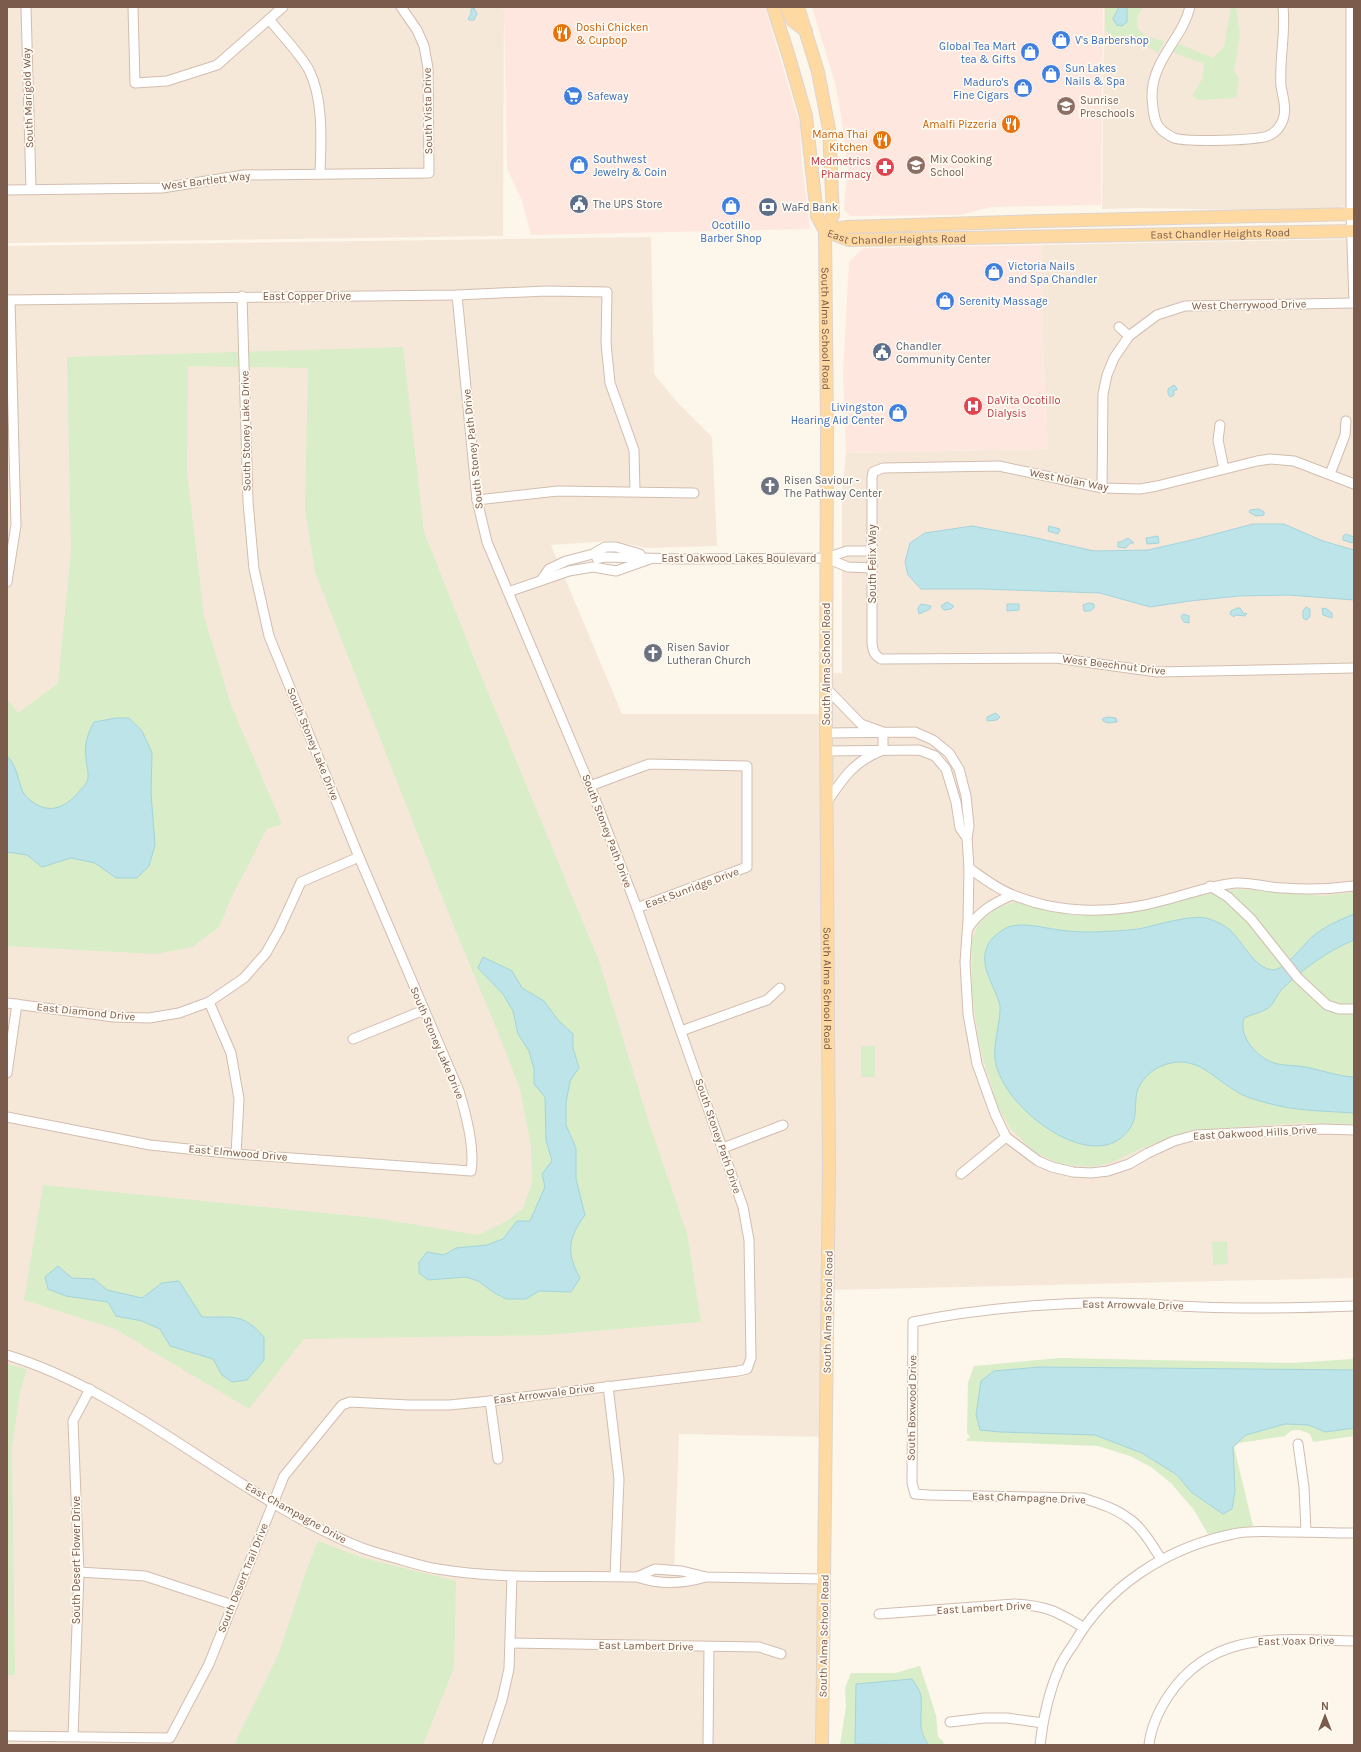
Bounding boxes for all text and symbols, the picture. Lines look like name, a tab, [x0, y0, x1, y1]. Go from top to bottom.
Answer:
place label: Doshi Chicken & Cupbop	[576, 21, 648, 47]
restaurant icon: Doshi Chicken & Cupbop	[551, 22, 573, 44]
shop icon: V's Barbershop	[1050, 29, 1072, 51]
place label: V's Barbershop	[1075, 34, 1149, 47]
place label: Global Tea Mart tea & Gifts	[939, 40, 1016, 66]
shop icon: Global Tea Mart tea & Gifts	[1019, 41, 1041, 63]
street label: South Marigold Way	[20, 48, 36, 148]
place label: Sun Lakes Nails & Spa	[1065, 62, 1125, 88]
shop icon: Sun Lakes Nails & Spa	[1040, 63, 1062, 85]
street label: South Vista Drive	[421, 67, 435, 154]
place label: Maduro's Fine Cigars	[953, 76, 1009, 102]
shop icon: Maduro's Fine Cigars	[1012, 77, 1034, 99]
supermarket icon: Safeway	[562, 85, 584, 107]
place label: Safeway	[587, 90, 628, 103]
place label: Sunrise Preschools	[1080, 94, 1135, 120]
school or university icon: Sunrise Preschools	[1055, 95, 1077, 117]
restaurant icon: Amalfi Pizzeria	[1000, 113, 1022, 135]
place label: Amalfi Pizzeria	[923, 118, 997, 131]
place label: Mama Thai Kitchen	[812, 128, 868, 154]
restaurant icon: Mama Thai Kitchen	[871, 129, 893, 151]
place label: Southwest Jewelry & Coin	[593, 153, 667, 179]
place label: Mix Cooking School	[930, 153, 993, 179]
shop icon: Southwest Jewelry & Coin	[568, 154, 590, 176]
school or university icon: Mix Cooking School	[905, 154, 927, 176]
place label: Medmetrics Pharmacy	[811, 155, 871, 181]
pharmacy icon: Medmetrics Pharmacy	[874, 156, 896, 178]
street label: West Bartlett Way	[161, 169, 251, 193]
public building icon: The UPS Store	[568, 193, 590, 215]
shop icon: Ocotillo Barber Shop	[720, 195, 742, 217]
bank icon: WaFd Bank	[757, 196, 779, 218]
place label: The UPS Store	[593, 198, 663, 211]
place label: WaFd Bank	[782, 201, 838, 214]
place label: Ocotillo Barber Shop	[700, 219, 762, 245]
street label: East Chandler Heights Road	[826, 226, 966, 247]
street label: East Chandler Heights Road	[1150, 226, 1290, 241]
place label: Victoria Nails and Spa Chandler	[1008, 260, 1097, 286]
shop icon: Victoria Nails and Spa Chandler	[983, 261, 1005, 283]
street label: South Alma School Road	[819, 267, 833, 390]
street label: East Copper Drive	[263, 290, 352, 303]
shop icon: Serenity Massage	[934, 290, 956, 312]
place label: Serenity Massage	[959, 295, 1048, 308]
street label: West Cherrywood Drive	[1192, 297, 1307, 312]
place label: Chandler Community Center	[896, 340, 991, 366]
public building icon: Chandler Community Center	[871, 341, 893, 363]
street label: South Stoney Lake Drive	[238, 370, 254, 492]
street label: South Stoney Path Drive	[460, 388, 486, 510]
place label: DaVita Ocotillo Dialysis	[987, 394, 1061, 420]
hospital icon: DaVita Ocotillo Dialysis	[962, 395, 984, 417]
place label: Livingston Hearing Aid Center	[791, 401, 884, 427]
shop icon: Livingston Hearing Aid Center	[887, 402, 909, 424]
street label: West Nolan Way	[1028, 466, 1110, 494]
place label: Risen Saviour - The Pathway Center	[784, 474, 882, 500]
church icon: Risen Saviour - The Pathway Center	[759, 475, 781, 497]
street label: South Felix Way	[866, 524, 879, 604]
street label: East Oakwood Lakes Boulevard	[662, 552, 817, 565]
street label: South Alma School Road	[820, 602, 833, 726]
place label: Risen Savior Lutheran Church	[667, 641, 751, 667]
church icon: Risen Savior Lutheran Church	[642, 642, 664, 664]
street label: West Beechnut Drive	[1062, 652, 1167, 678]
street label: South Stoney Lake Drive	[284, 686, 342, 803]
street label: South Stoney Path Drive	[579, 772, 635, 890]
street label: East Sunridge Drive	[643, 865, 741, 911]
street label: South Alma School Road	[821, 927, 835, 1050]
street label: South Stoney Lake Drive	[407, 985, 467, 1101]
street label: East Diamond Drive	[36, 1000, 136, 1024]
street label: South Stoney Path Drive	[692, 1077, 744, 1196]
street label: East Oakwood Hills Drive	[1193, 1123, 1318, 1143]
street label: East Elmwood Drive	[188, 1142, 288, 1164]
street label: South Alma School Road	[820, 1250, 836, 1374]
street label: East Arrowvale Drive	[1082, 1298, 1184, 1312]
street label: South Boxwood Drive	[905, 1355, 919, 1461]
street label: East Arrowvale Drive	[493, 1381, 596, 1407]
street label: East Champagne Drive	[243, 1480, 349, 1546]
street label: East Champagne Drive	[972, 1490, 1086, 1506]
street label: South Desert Flower Drive	[70, 1495, 83, 1624]
street label: South Desert Trail Drive	[215, 1521, 271, 1635]
street label: South Alma School Road	[816, 1574, 832, 1698]
street label: East Lambert Drive	[936, 1599, 1032, 1617]
street label: East Voax Drive	[1258, 1634, 1335, 1648]
street label: East Lambert Drive	[598, 1639, 694, 1653]
north arrow	[1305, 1696, 1345, 1736]
text: N	[1321, 1700, 1329, 1713]

